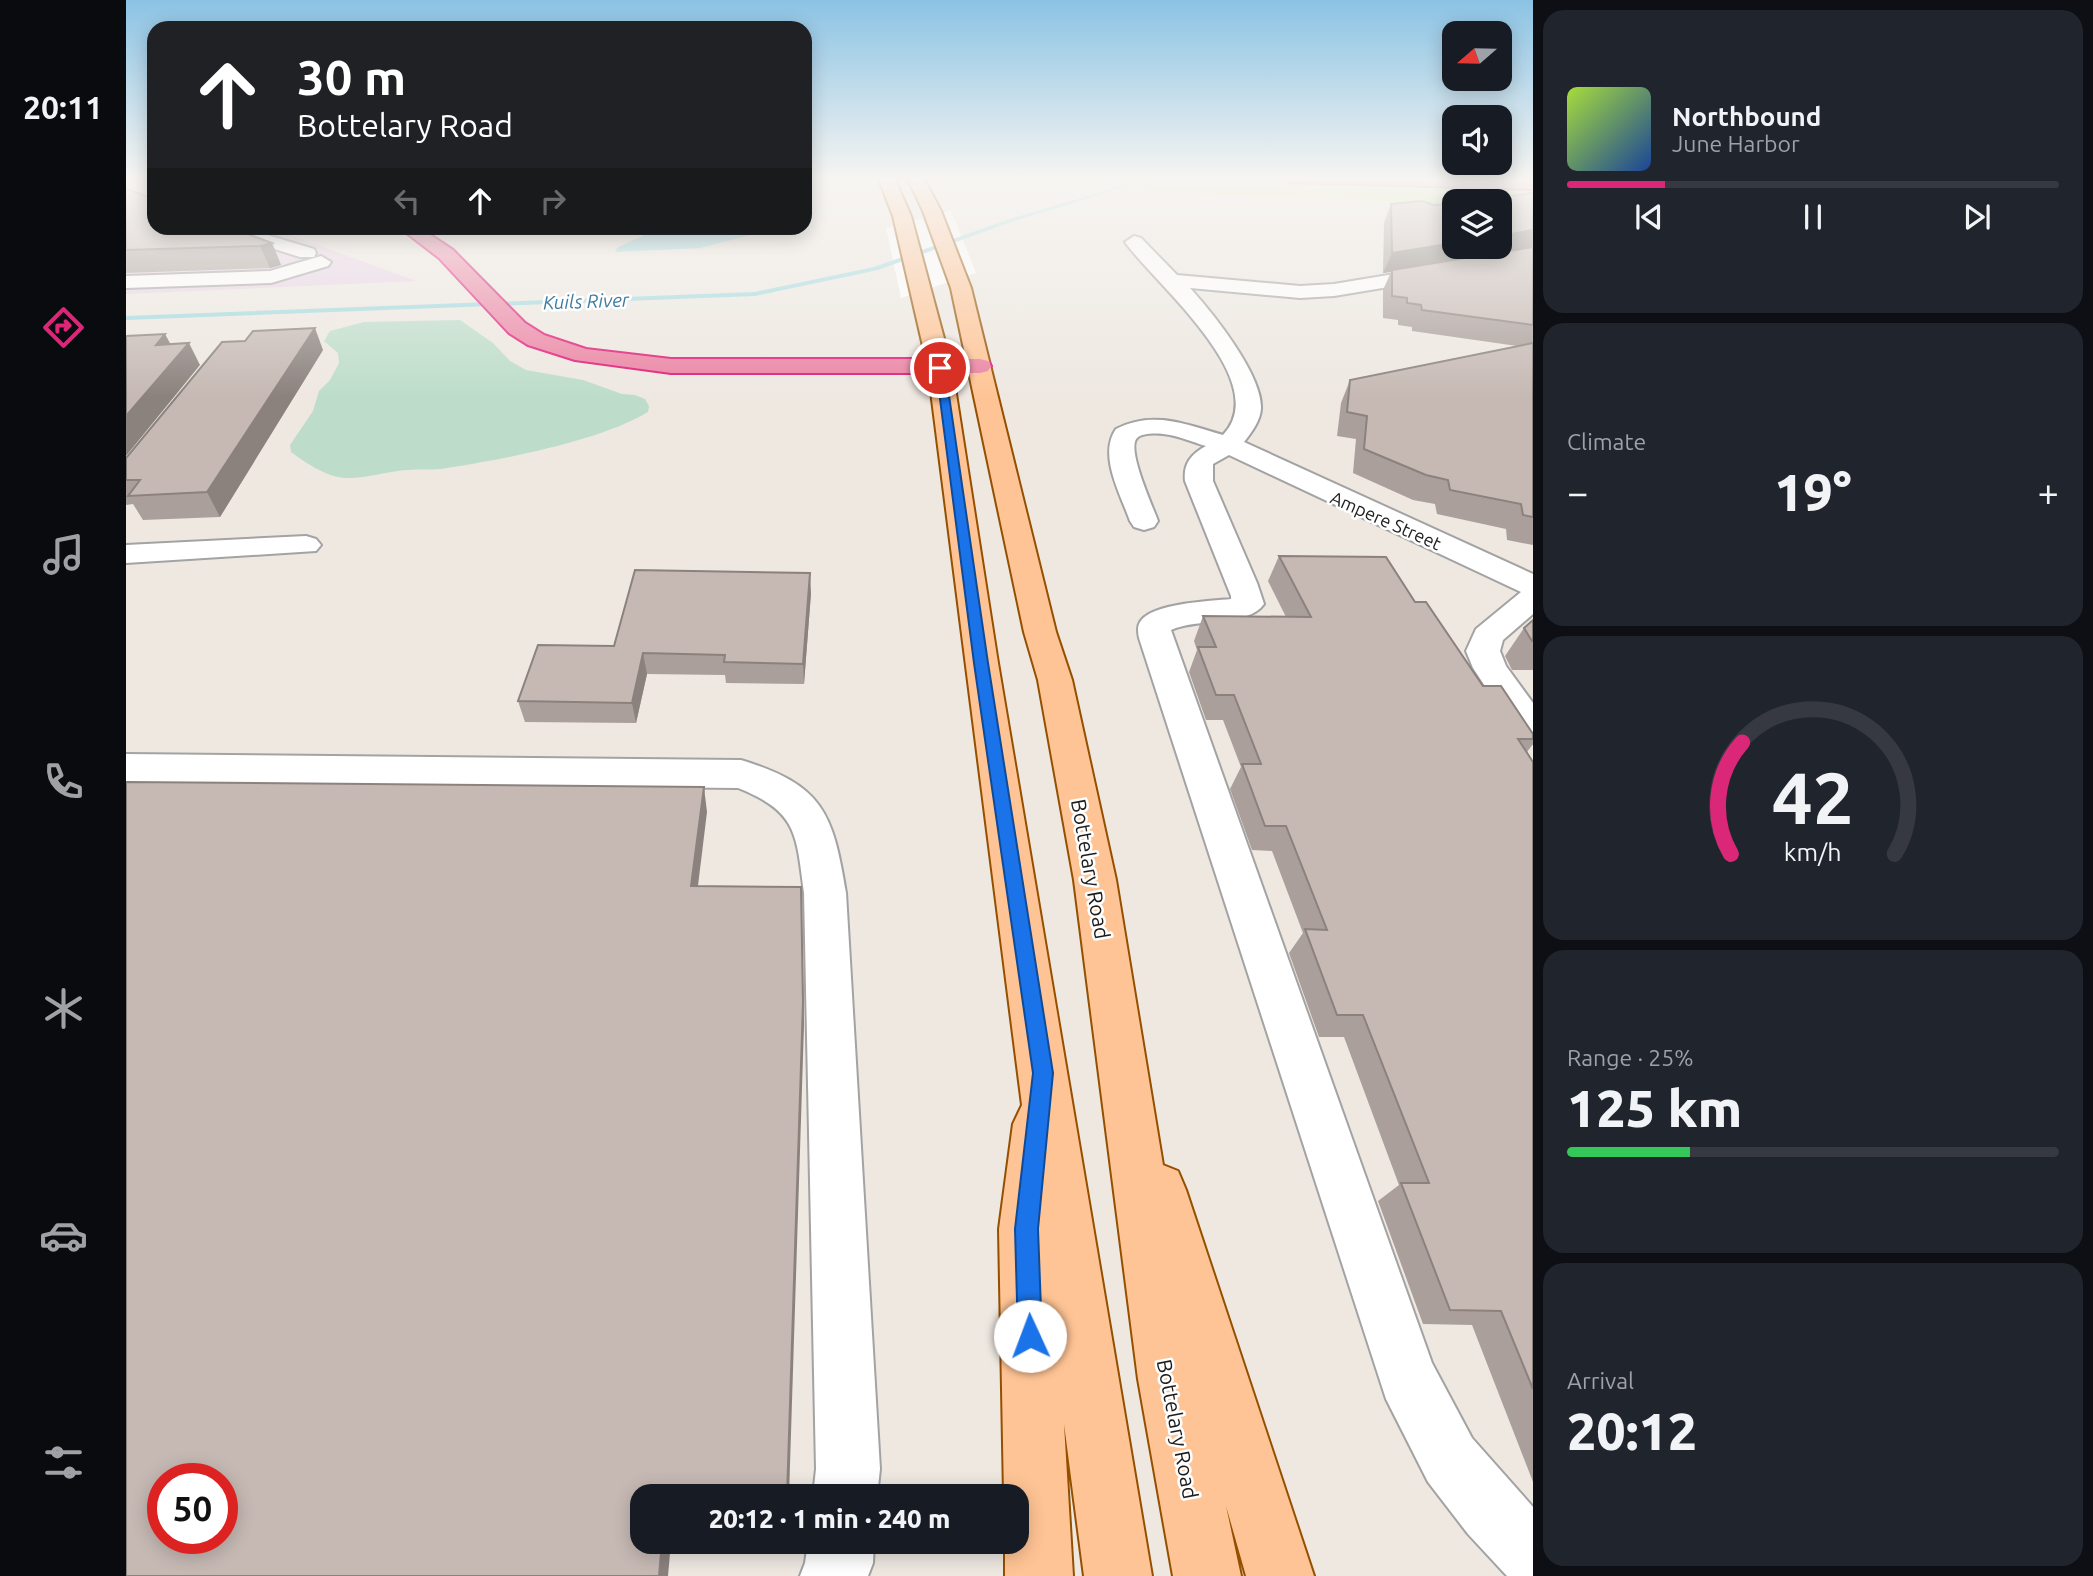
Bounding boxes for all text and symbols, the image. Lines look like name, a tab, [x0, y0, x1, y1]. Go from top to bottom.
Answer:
north arrow	[1442, 21, 1512, 91]
map controls	[1442, 21, 1512, 259]
icon: ahead	[182, 49, 273, 140]
text: 30 m	[297, 49, 406, 104]
text: 20:11	[23, 89, 103, 125]
text: Northbound	[1672, 102, 1821, 131]
button: sound	[1442, 105, 1512, 175]
text: Bottelary Road	[297, 107, 513, 143]
text: June Harbor	[1672, 131, 1800, 156]
icon: left	[388, 182, 426, 220]
icon: ahead	[461, 182, 499, 220]
icon: right	[534, 182, 572, 220]
button: layers	[1442, 189, 1512, 259]
icon: previous	[1630, 198, 1668, 236]
icon: pause	[1794, 198, 1832, 236]
icon: next	[1958, 198, 1996, 236]
water label: Kuils River	[543, 288, 630, 313]
icon: directions	[39, 303, 88, 352]
pin	[910, 338, 970, 398]
icon: arrive	[921, 349, 959, 387]
text: Climate	[1567, 429, 1646, 454]
text: 19°	[1774, 463, 1852, 521]
text: −	[1567, 471, 1588, 513]
text: +	[2038, 471, 2059, 513]
street label: Ampere Street	[1328, 487, 1444, 553]
icon: music	[39, 530, 88, 579]
text: 42	[1772, 756, 1854, 838]
icon: phone	[39, 757, 88, 806]
street label: Bottelary Road	[1067, 797, 1115, 941]
text: km/h	[1784, 838, 1842, 866]
icon: climate	[39, 984, 88, 1033]
text: Range · 25%	[1567, 1045, 1694, 1070]
text: 125 km	[1567, 1079, 1742, 1137]
icon: car	[39, 1211, 88, 1260]
position arrow	[993, 1299, 1067, 1373]
street label: Bottelary Road	[1153, 1357, 1203, 1501]
text: Arrival	[1567, 1368, 1634, 1393]
text: 20:12	[1567, 1402, 1697, 1460]
icon: filters	[39, 1438, 88, 1487]
speed limit sign: 50	[147, 1463, 238, 1554]
text: 20:12 · 1 min · 240 m	[709, 1504, 950, 1533]

